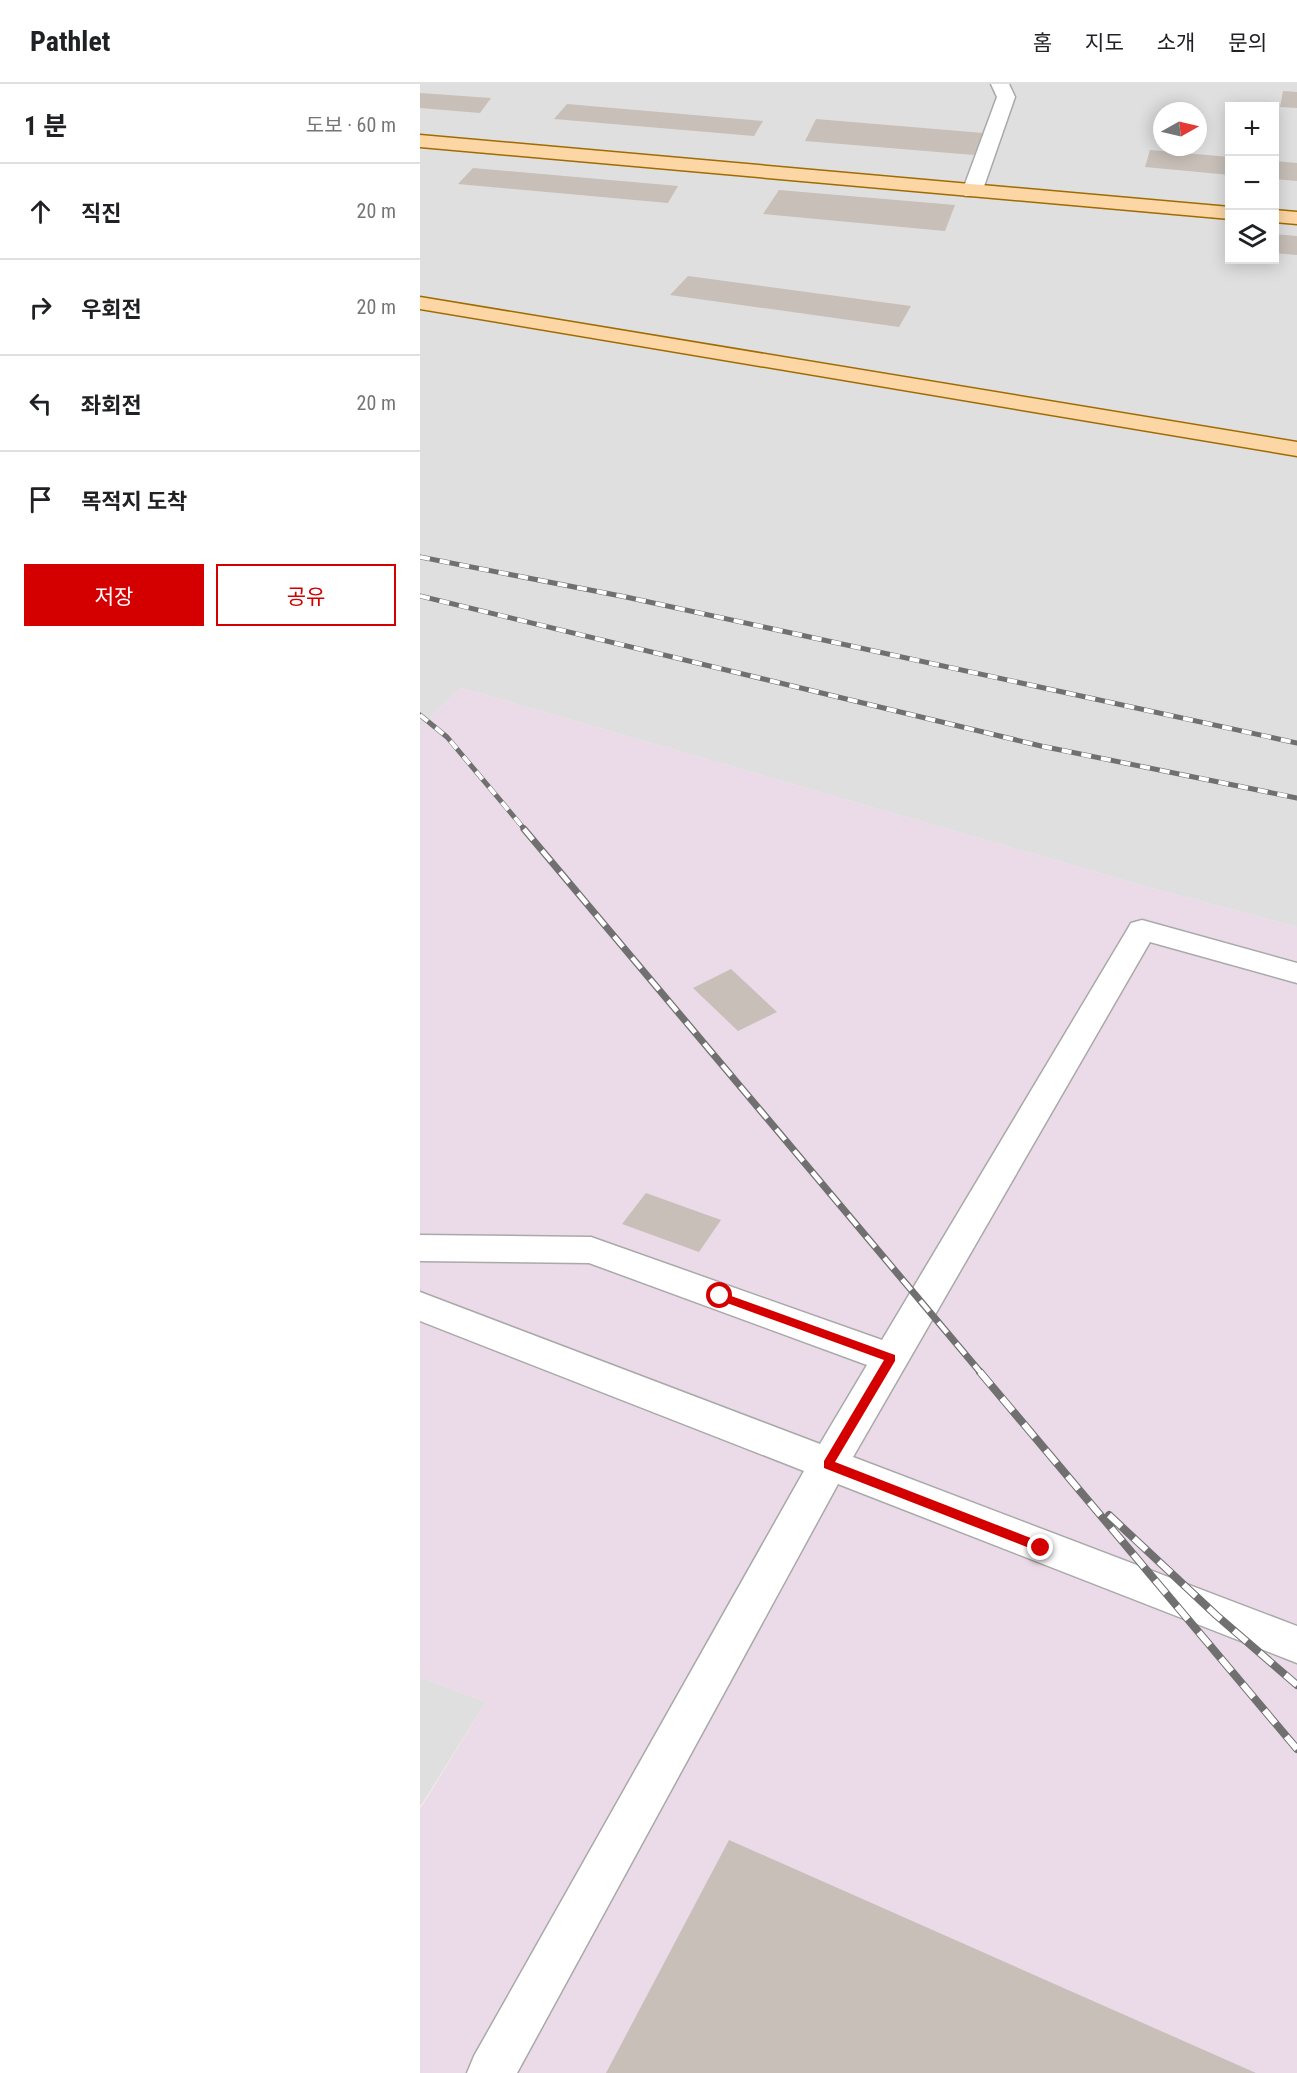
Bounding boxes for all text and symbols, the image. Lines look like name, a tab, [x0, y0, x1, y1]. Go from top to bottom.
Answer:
text: Pathlet	[30, 25, 110, 58]
text: 홈	[1033, 31, 1052, 55]
text: 지도	[1085, 31, 1124, 55]
text: 소개	[1157, 31, 1195, 55]
text: 문의	[1228, 31, 1267, 55]
north arrow	[1153, 102, 1207, 156]
map controls	[1225, 102, 1279, 264]
button: +	[1225, 102, 1279, 156]
text: 1 분	[24, 111, 67, 141]
text: 도보 · 60 m	[306, 113, 396, 137]
button: −	[1225, 156, 1279, 210]
icon: ahead	[24, 195, 57, 228]
text: 20 m	[357, 199, 396, 223]
text: 직진	[81, 201, 121, 226]
button: layers	[1225, 210, 1279, 264]
icon: right	[24, 291, 57, 324]
text: 20 m	[357, 295, 396, 319]
text: 우회전	[81, 297, 142, 322]
icon: left	[24, 387, 57, 420]
text: 20 m	[357, 391, 396, 415]
text: 좌회전	[81, 393, 142, 418]
icon: arrive	[24, 483, 57, 516]
text: 목적지 도착	[81, 489, 187, 514]
button: 저장	[24, 564, 204, 626]
button: 공유	[216, 564, 396, 626]
route start	[706, 1282, 732, 1308]
route end	[1027, 1534, 1053, 1560]

